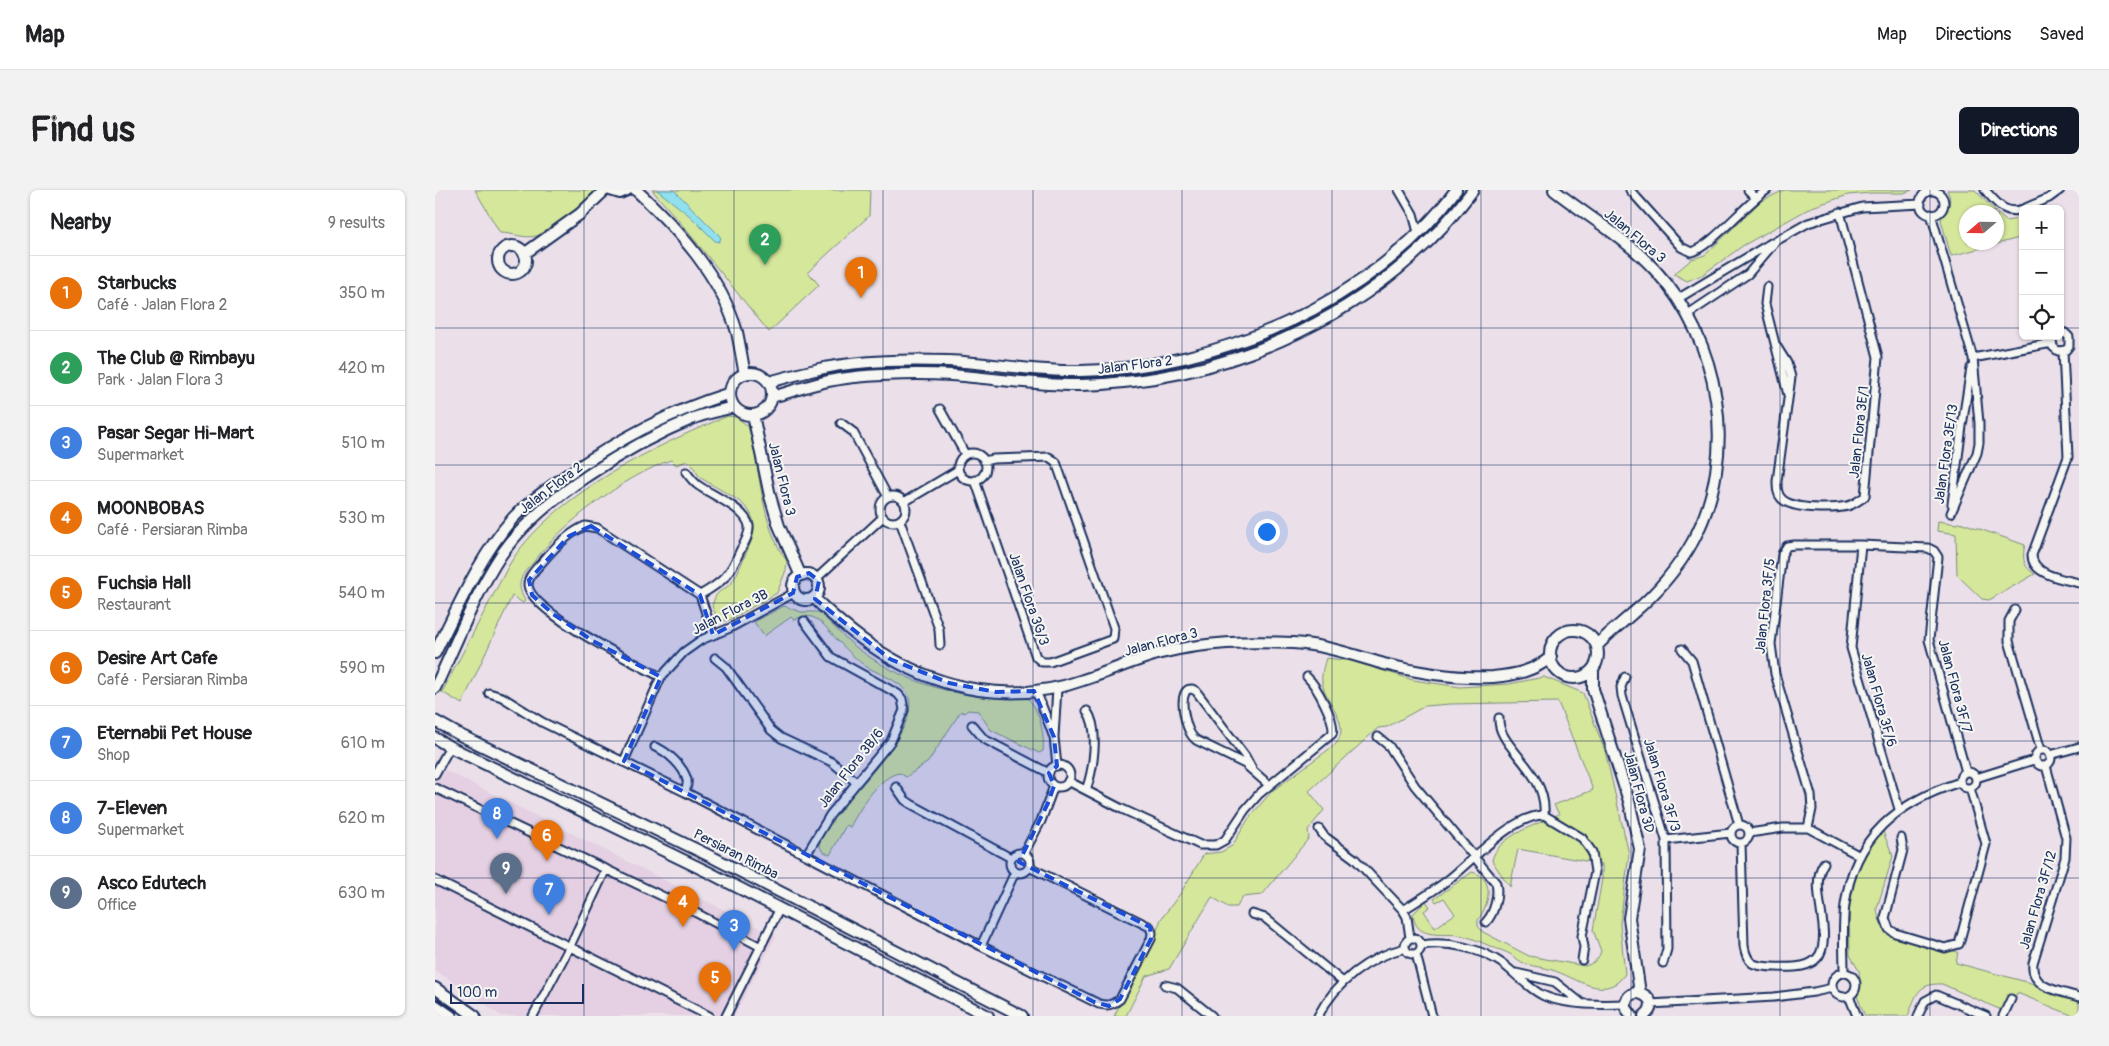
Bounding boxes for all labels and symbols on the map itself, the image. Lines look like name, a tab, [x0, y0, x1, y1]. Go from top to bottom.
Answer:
street label: Jalan Flora 3	[1601, 205, 1669, 267]
north arrow	[1959, 205, 2004, 250]
pin: 2	[749, 224, 781, 265]
pin: 1	[845, 257, 877, 298]
street label: Jalan Flora 2	[1097, 352, 1174, 378]
street label: Jalan Flora 3E/1	[1846, 385, 1872, 479]
street label: Jalan Flora 3E/13	[1931, 403, 1961, 505]
street label: Jalan Flora 3	[765, 440, 799, 518]
street label: Jalan Flora 2	[516, 458, 586, 517]
your location	[1254, 519, 1280, 545]
street label: Jalan Flora 3G/3	[1005, 550, 1053, 648]
street label: Jalan Flora 3F/5	[1752, 557, 1778, 655]
street label: Jalan Flora 3B	[689, 586, 771, 638]
street label: Jalan Flora 3	[1122, 624, 1200, 660]
street label: Jalan Flora 3F/7	[1934, 637, 1976, 735]
street label: Jalan Flora 3F/6	[1857, 651, 1901, 749]
street label: Jalan Flora 3B/6	[815, 725, 887, 811]
street label: Jalan Flora 3F/3	[1640, 736, 1684, 834]
street label: Jalan Flora 3D	[1620, 749, 1658, 835]
pin: 8	[481, 798, 513, 839]
pin: 6	[531, 820, 563, 861]
street label: Persiaran Rimba	[691, 825, 781, 883]
street label: Jalan Flora 3F/12	[2016, 848, 2060, 951]
pin: 9	[490, 853, 522, 894]
pin: 7	[533, 874, 565, 915]
pin: 4	[667, 886, 699, 927]
pin: 3	[718, 910, 750, 951]
pin: 5	[699, 962, 731, 1003]
scale bar	[450, 981, 584, 1004]

